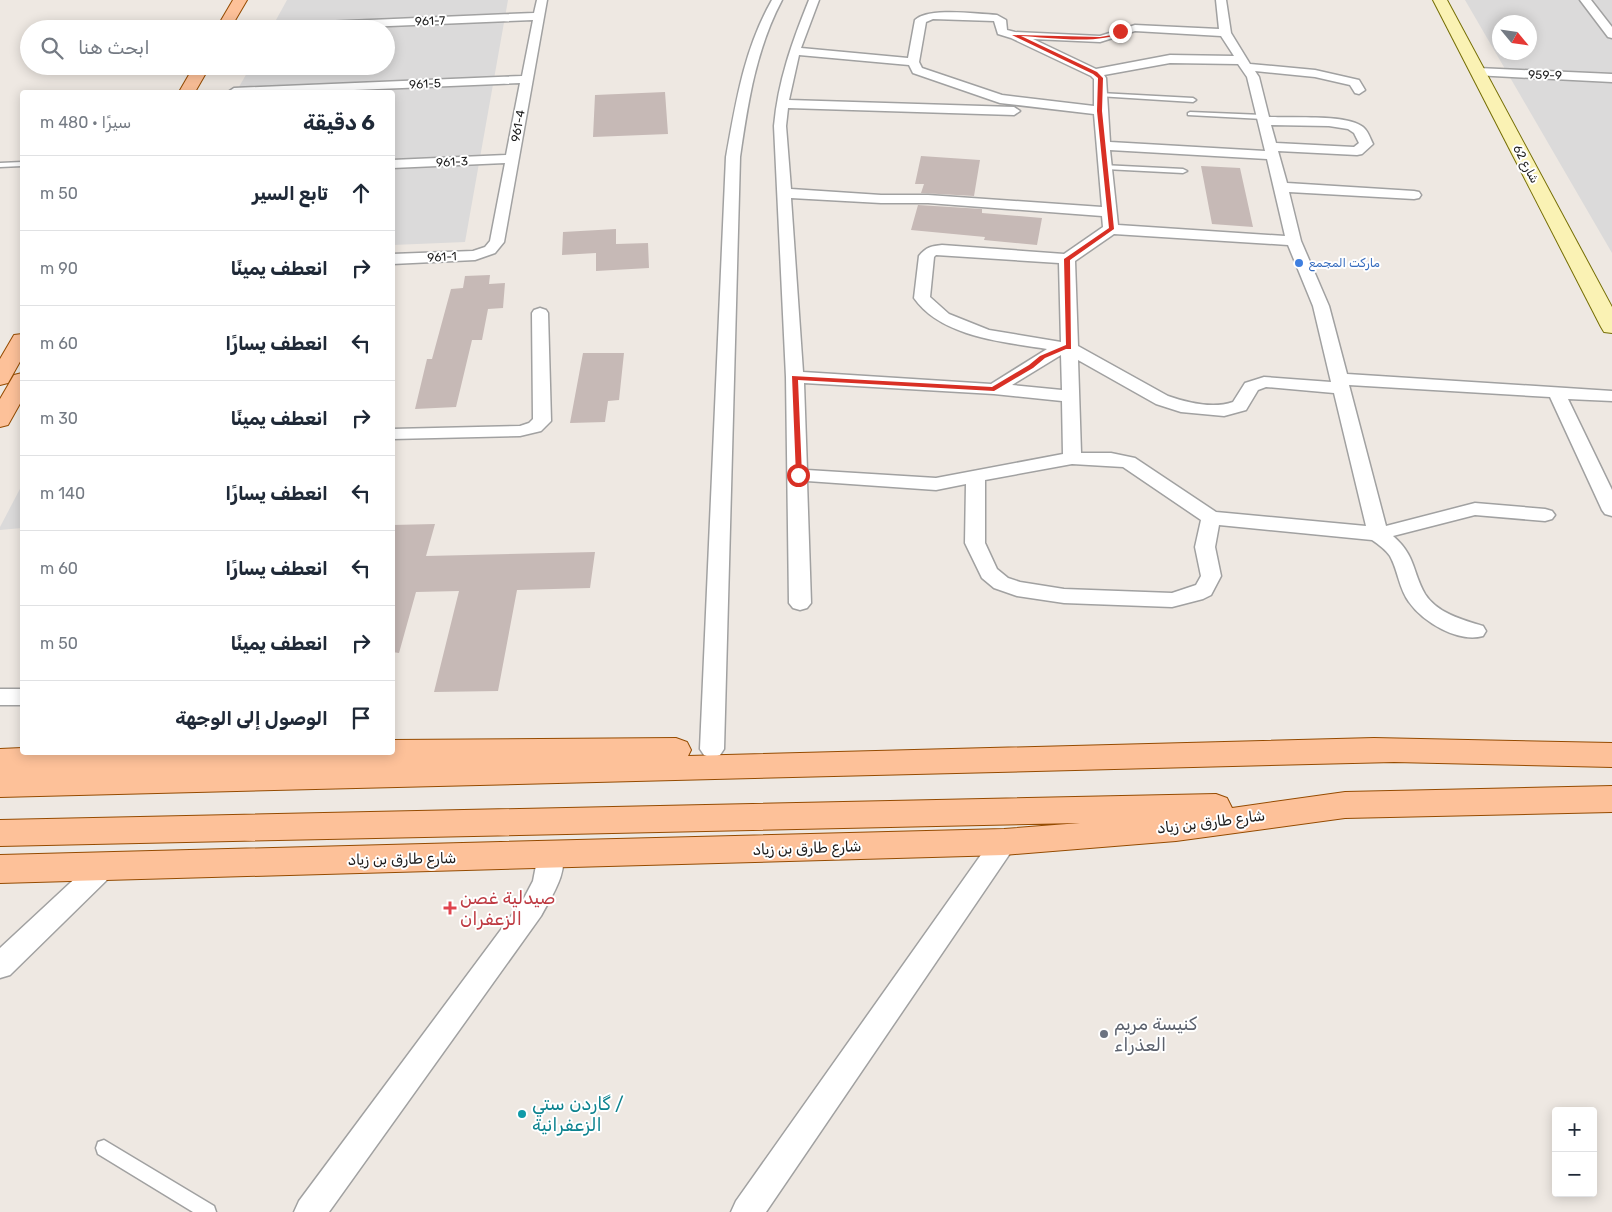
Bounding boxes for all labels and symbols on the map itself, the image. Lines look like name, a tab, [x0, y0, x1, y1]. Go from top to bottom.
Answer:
street label: 961-7	[415, 13, 445, 29]
north arrow	[1492, 15, 1537, 60]
route end	[1109, 20, 1132, 43]
street label: 959-9	[1528, 67, 1562, 83]
street label: 961-5	[409, 76, 441, 92]
street label: 961-4	[508, 108, 528, 143]
street label: شارع 62	[1508, 143, 1542, 186]
street label: 961-3	[436, 154, 468, 170]
street label: 961-1	[427, 249, 457, 265]
place label: ماركت المجمع	[1309, 256, 1380, 272]
marker: ماركت المجمع	[1293, 257, 1305, 269]
route start	[787, 464, 810, 487]
street label: شارع طارق بن زياد	[1156, 806, 1266, 840]
street label: شارع طارق بن زياد	[752, 837, 862, 861]
street label: شارع طارق بن زياد	[347, 849, 457, 871]
place label: صيدلية غصن الزعفران	[460, 887, 555, 930]
marker: صيدلية غصن الزعفران	[444, 902, 456, 914]
place label: كنيسة مريم العذراء	[1114, 1013, 1197, 1056]
marker: كنيسة مريم العذراء	[1098, 1028, 1110, 1040]
place label: گاردن ستي / الزعفرانية	[532, 1093, 624, 1136]
marker: گاردن ستي / الزعفرانية	[516, 1108, 528, 1120]

